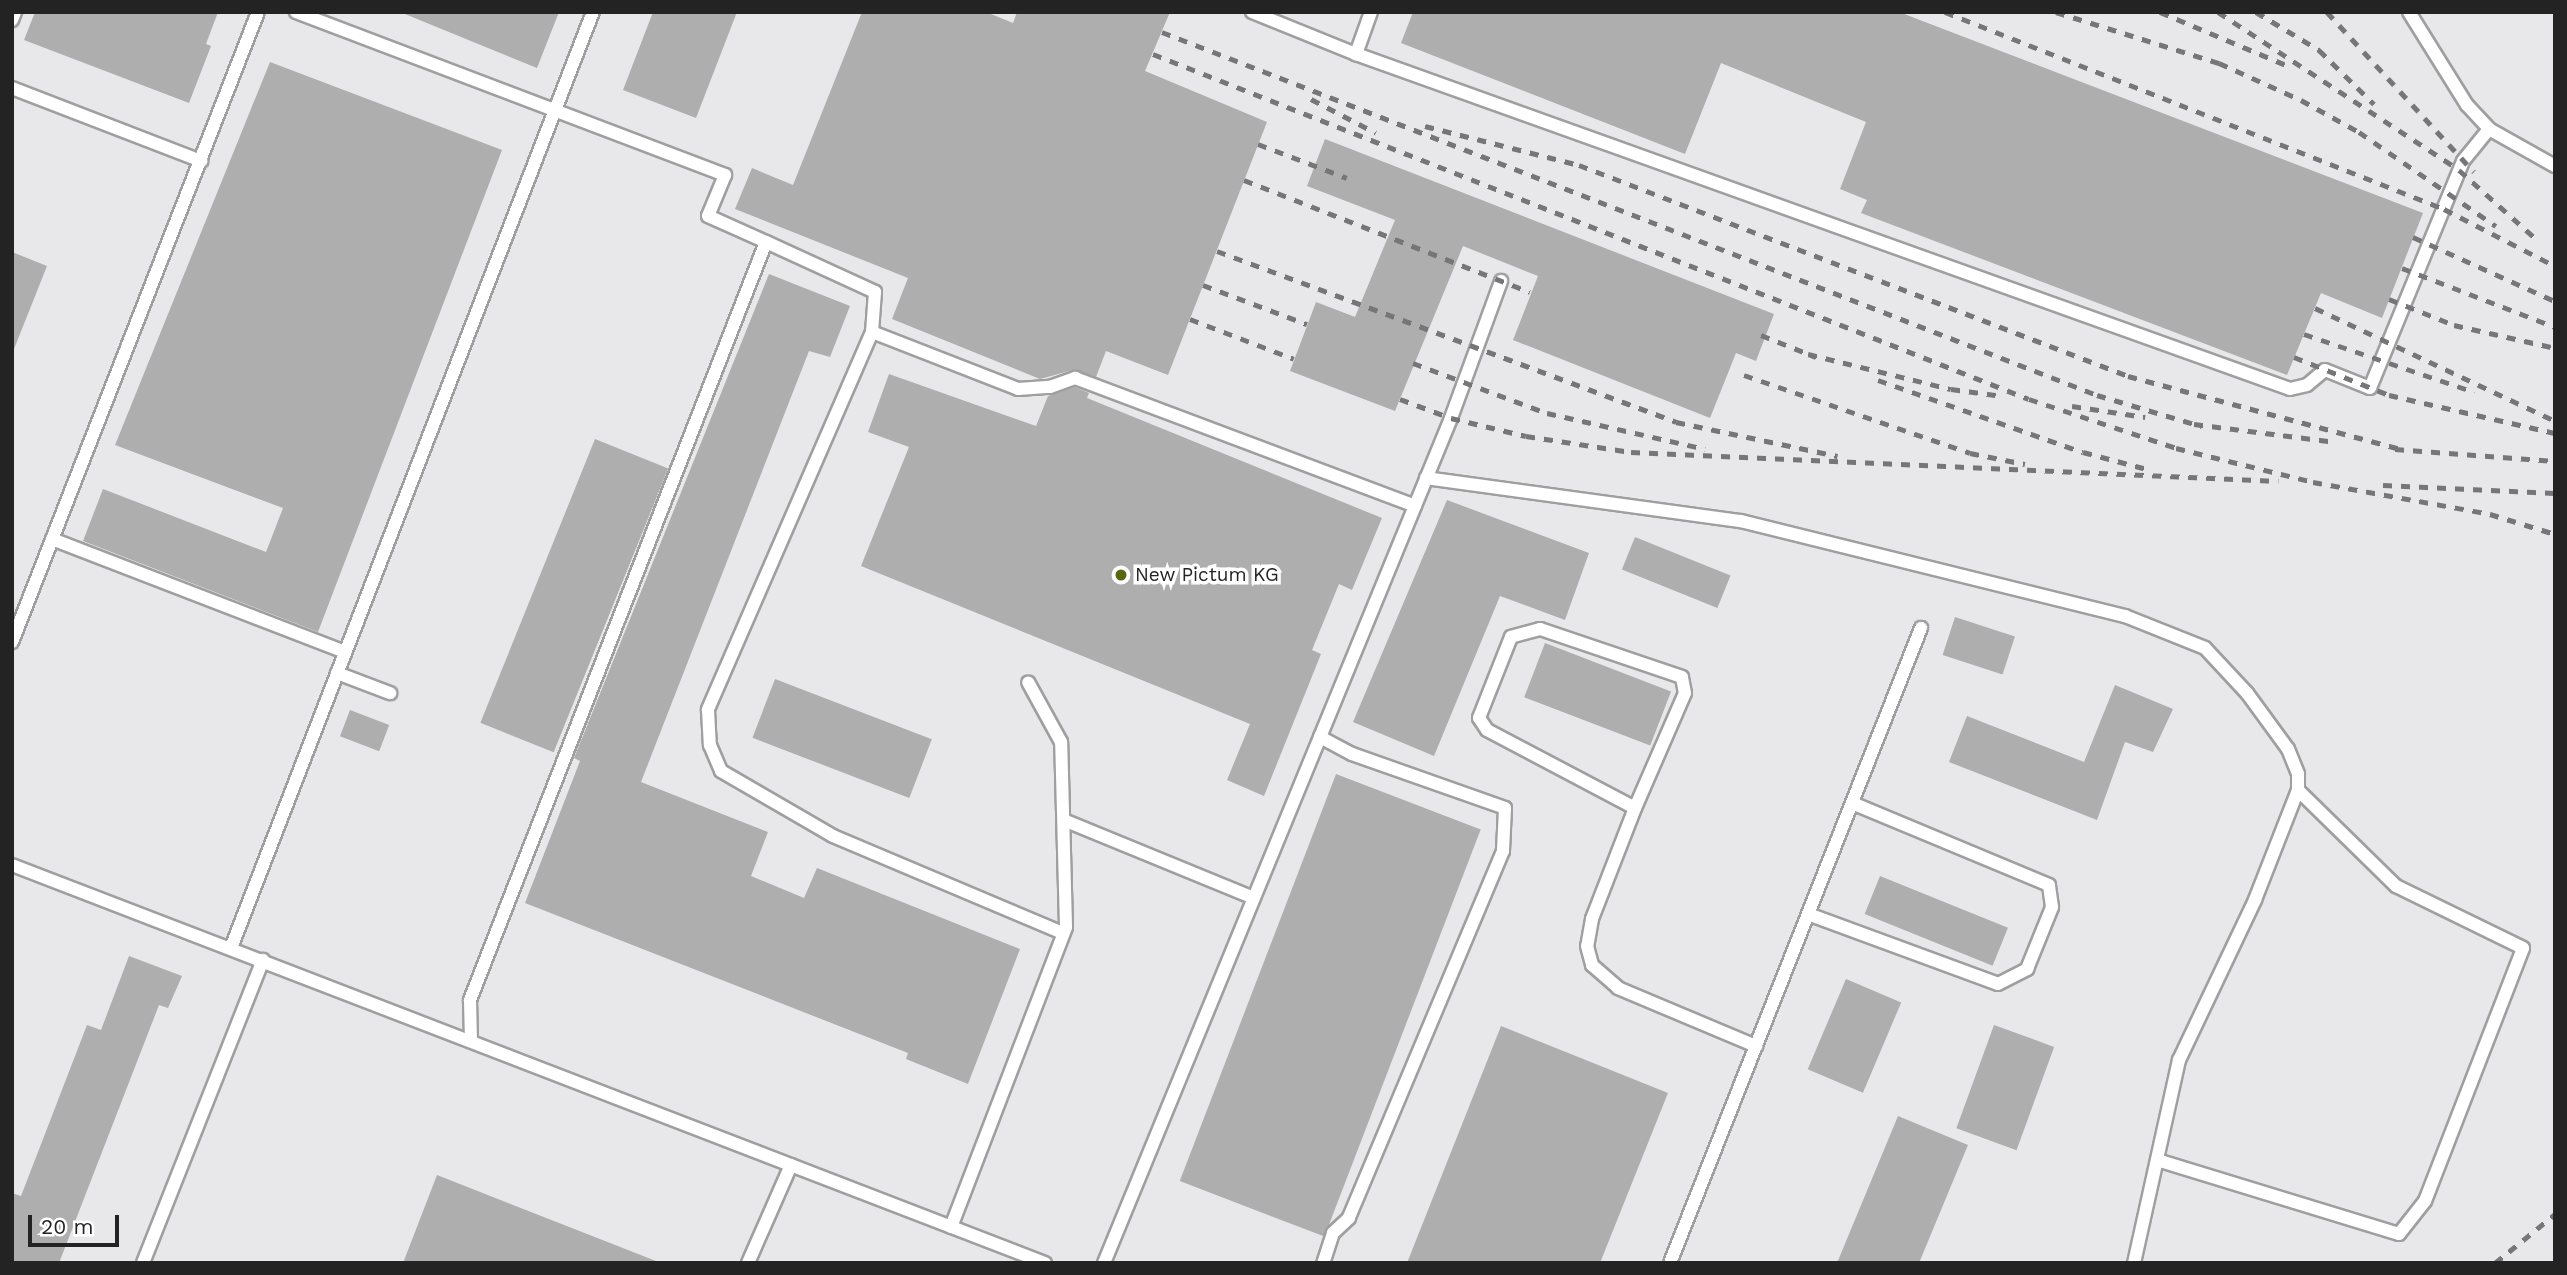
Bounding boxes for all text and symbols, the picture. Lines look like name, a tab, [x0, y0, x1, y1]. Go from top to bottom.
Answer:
place label: New Pictum KG	[1135, 564, 1279, 586]
marker: New Pictum KG	[1113, 567, 1129, 583]
scale bar	[32, 1202, 122, 1246]
text: 20 m	[41, 1214, 93, 1239]

